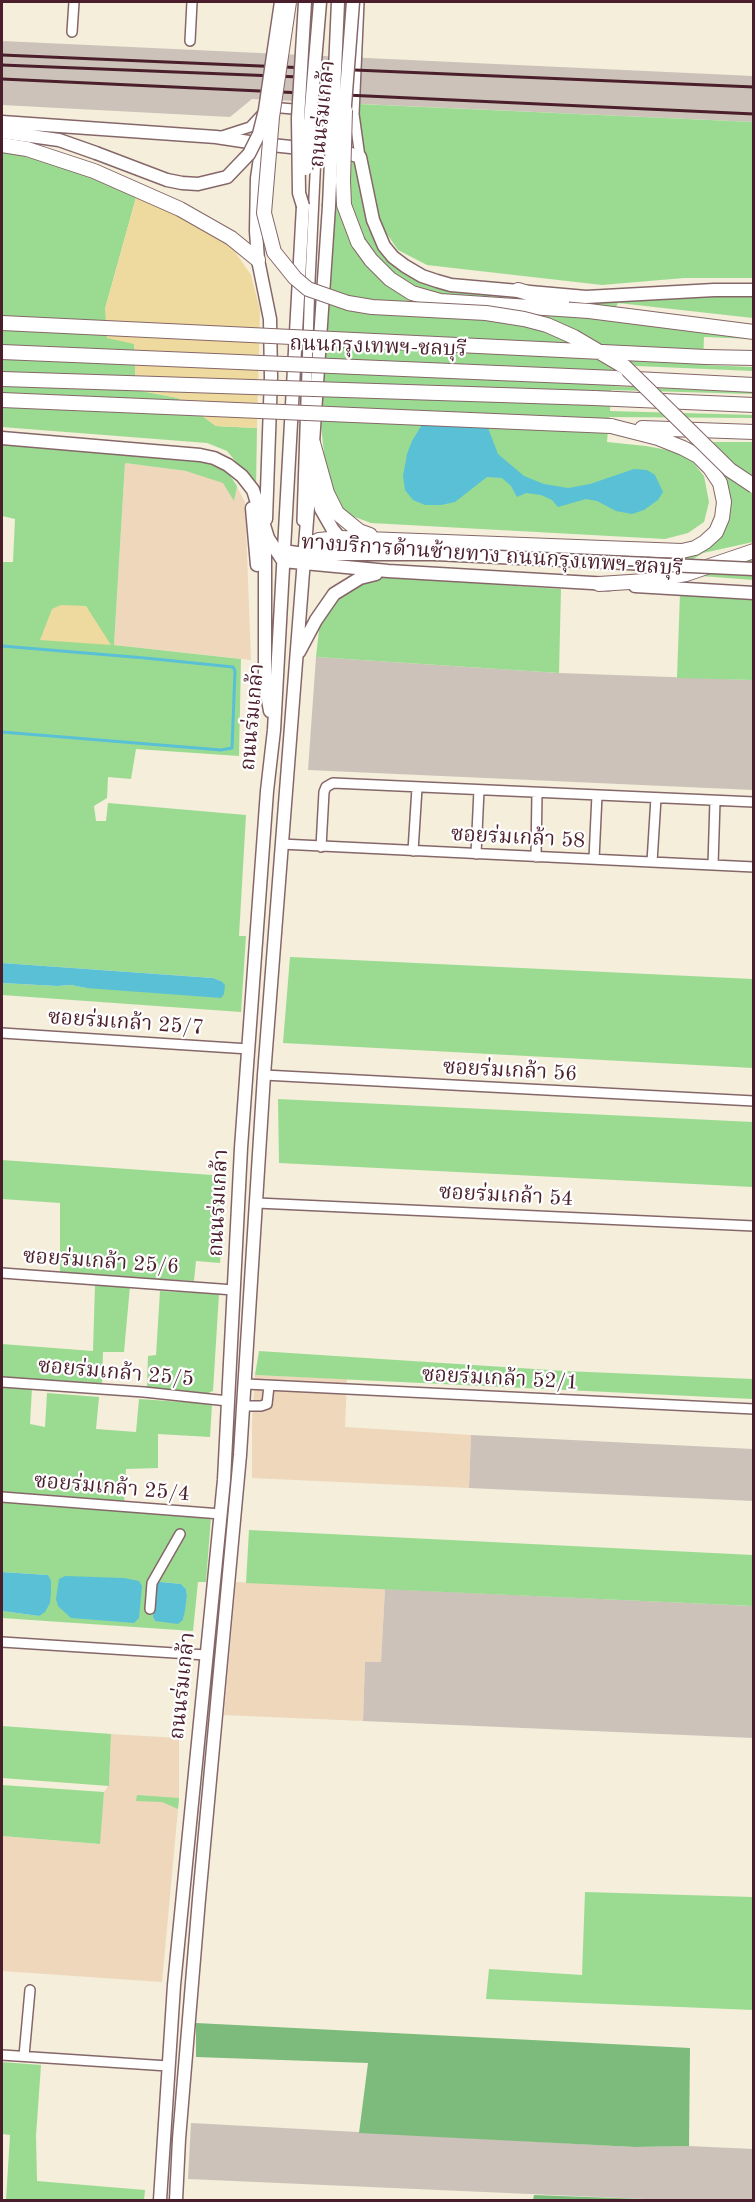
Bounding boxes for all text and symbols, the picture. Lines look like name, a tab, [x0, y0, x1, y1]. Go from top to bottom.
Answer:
street label: ถนนร่มเกล้า	[305, 59, 341, 169]
street label: ถนนกรุงเทพฯ-ชลบุรี	[289, 331, 467, 363]
street label: ทางบริการด้านซ้ายทาง ถนนกรุงเทพฯ-ชลบุรี	[300, 530, 684, 582]
street label: ถนนร่มเกล้า	[236, 662, 270, 772]
street label: ซอยร่มเกล้า 58	[450, 822, 586, 854]
street label: ซอยร่มเกล้า 25/7	[47, 1005, 205, 1041]
street label: ซอยร่มเกล้า 56	[442, 1055, 578, 1087]
street label: ถนนร่มเกล้า	[204, 1149, 234, 1257]
street label: ซอยร่มเกล้า 54	[438, 1180, 574, 1212]
street label: ซอยร่มเกล้า 25/6	[22, 1244, 180, 1280]
street label: ซอยร่มเกล้า 25/5	[37, 1354, 195, 1392]
street label: ซอยร่มเกล้า 52/1	[421, 1362, 579, 1396]
street label: ซอยร่มเกล้า 25/4	[33, 1469, 191, 1507]
street label: ถนนร่มเกล้า	[165, 1631, 201, 1741]

